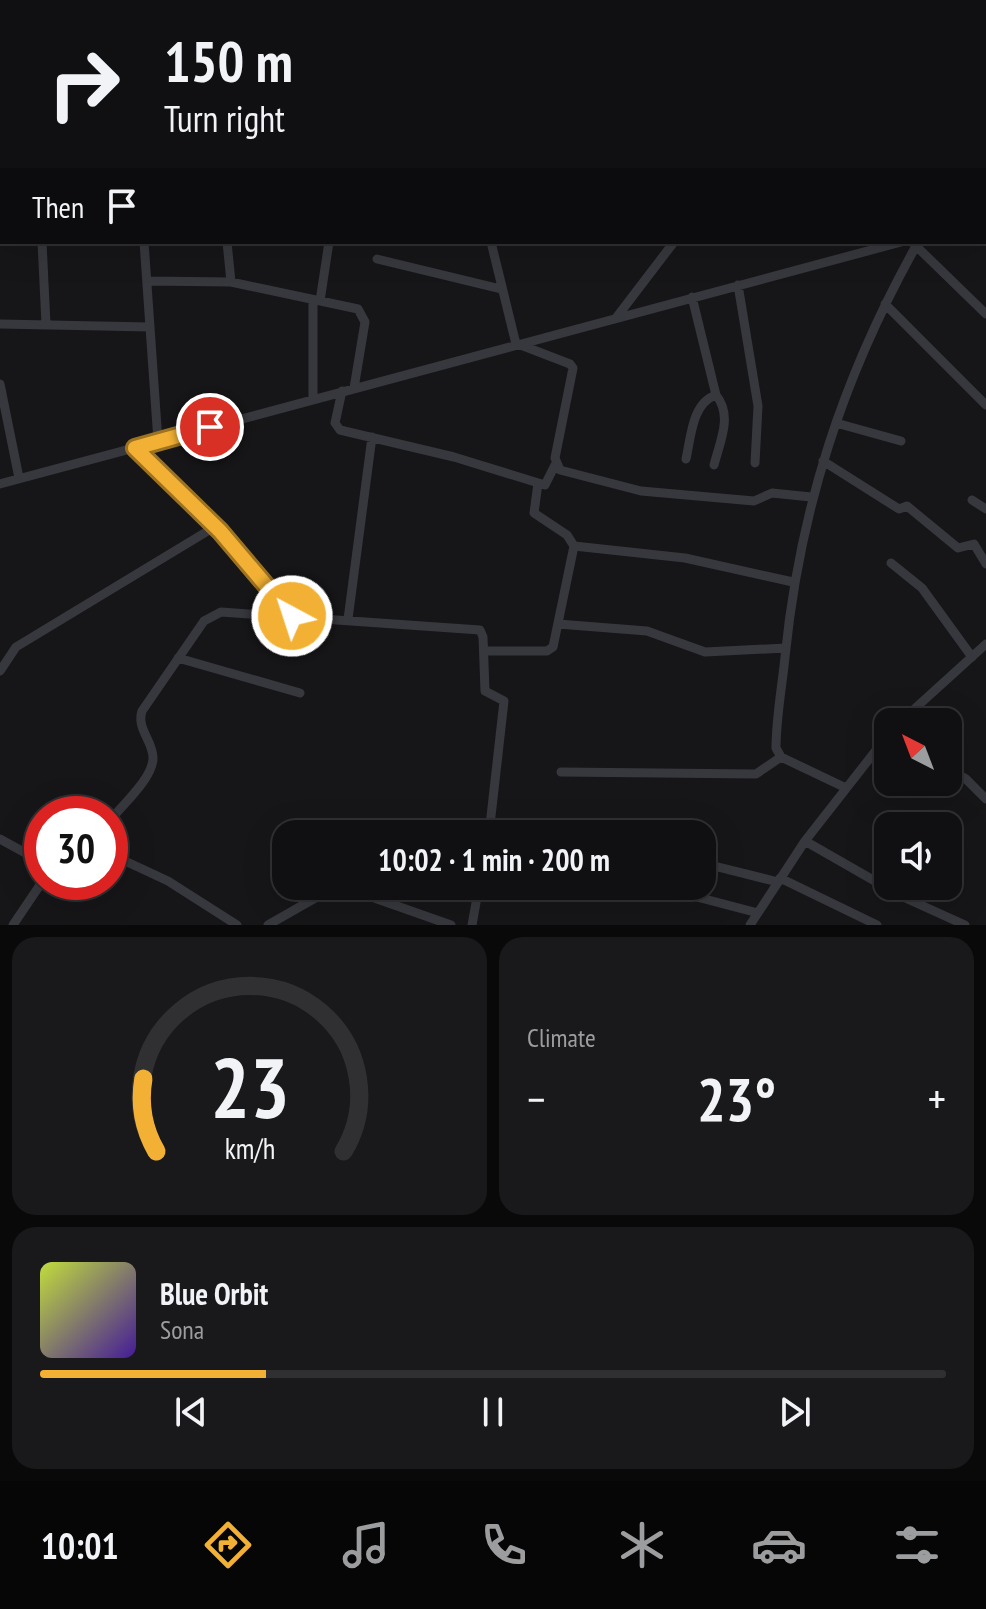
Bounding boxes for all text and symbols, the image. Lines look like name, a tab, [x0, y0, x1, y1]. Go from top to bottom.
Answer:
text: 150 m	[164, 25, 293, 97]
icon: right	[32, 32, 136, 136]
text: Turn right	[164, 95, 285, 142]
icon: arrive	[100, 184, 144, 228]
text: Then	[32, 187, 84, 226]
pin	[176, 393, 244, 461]
icon: arrive	[188, 405, 232, 449]
position arrow	[250, 574, 334, 658]
north arrow	[874, 708, 962, 796]
map controls	[874, 708, 962, 900]
speed limit sign: 30	[24, 796, 128, 900]
button: sound	[874, 812, 962, 900]
text: 10:02 · 1 min · 200 m	[378, 840, 610, 879]
text: Climate	[527, 1021, 596, 1054]
text: 23	[210, 1033, 289, 1141]
text: 23°	[697, 1060, 776, 1138]
text: −	[527, 1070, 545, 1127]
text: +	[928, 1070, 946, 1127]
text: km/h	[224, 1130, 275, 1167]
text: Blue Orbit	[160, 1274, 268, 1313]
text: Sona	[160, 1313, 204, 1346]
icon: previous	[169, 1390, 213, 1434]
icon: pause	[471, 1390, 515, 1434]
icon: next	[773, 1390, 817, 1434]
icon: directions	[200, 1517, 256, 1573]
icon: music	[338, 1517, 394, 1573]
icon: phone	[476, 1517, 532, 1573]
icon: climate	[614, 1517, 670, 1573]
icon: car	[751, 1517, 807, 1573]
icon: filters	[889, 1517, 945, 1573]
text: 10:01	[41, 1522, 119, 1569]

